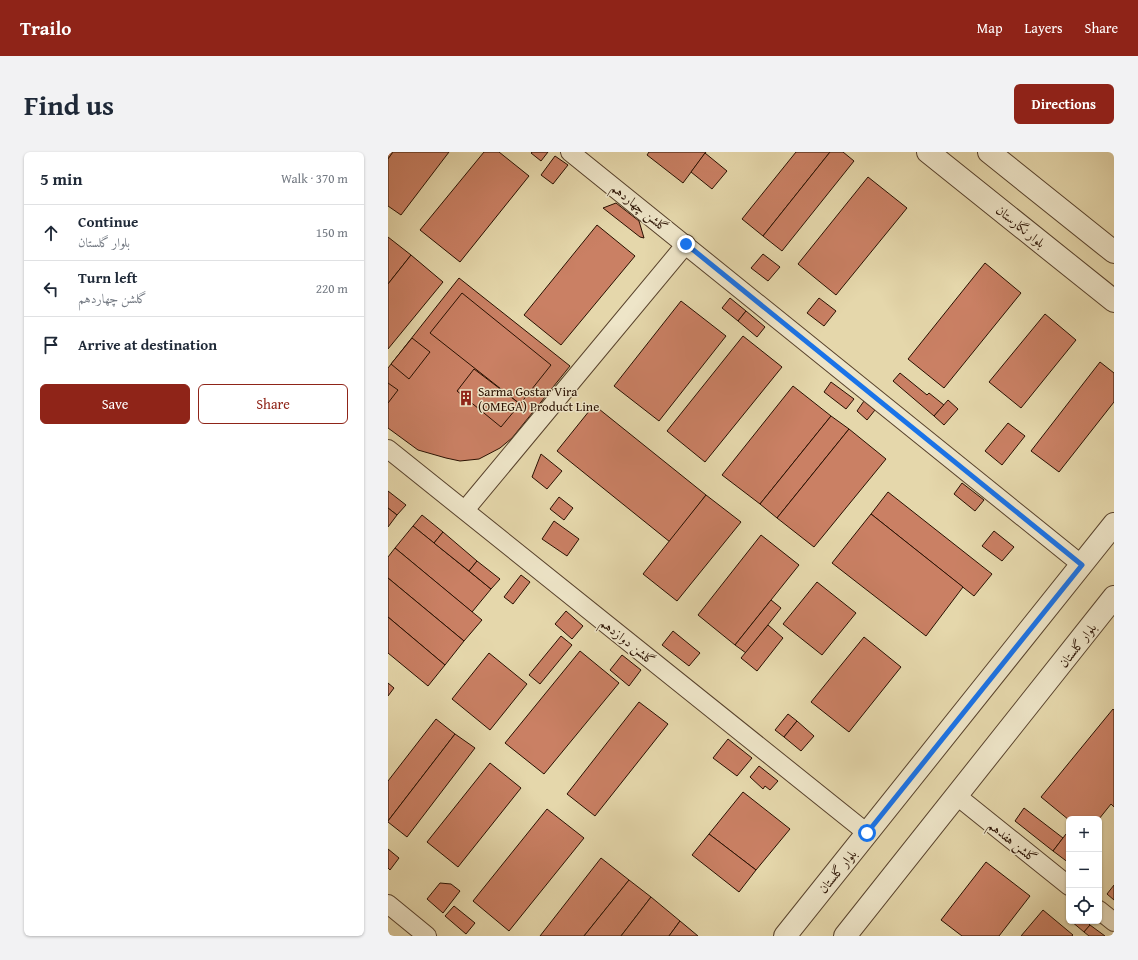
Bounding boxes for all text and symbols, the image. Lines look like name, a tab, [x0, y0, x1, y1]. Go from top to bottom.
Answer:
text: Trailo	[20, 14, 71, 42]
text: Map	[977, 18, 1003, 38]
text: Layers	[1025, 18, 1063, 38]
text: Share	[1085, 18, 1118, 38]
text: Find us	[24, 84, 114, 125]
button: Directions	[1014, 84, 1114, 124]
text: 5 min	[40, 166, 82, 191]
text: Walk · 370 m	[281, 169, 348, 188]
street label: گلشن چهاردهم	[605, 178, 672, 239]
street label: بلوار نگارستان	[992, 201, 1049, 252]
text: Continue	[78, 211, 139, 232]
icon: ahead	[40, 222, 62, 244]
text: 150 m	[316, 223, 348, 242]
text: بلوار گلستان	[78, 233, 130, 252]
route end	[677, 235, 695, 253]
text: Turn left	[78, 267, 137, 288]
icon: left	[40, 278, 62, 300]
text: 220 m	[316, 279, 348, 298]
text: گلشن چهاردهم	[78, 289, 147, 308]
icon: arrive	[40, 334, 62, 356]
text: Arrive at destination	[78, 334, 217, 355]
place label: Sarma Gostar Vira (OMEGA) Product Line	[478, 382, 599, 416]
button: Save	[40, 384, 190, 424]
button: Share	[198, 384, 348, 424]
building icon: Sarma Gostar Vira (OMEGA) Product Line	[457, 389, 475, 407]
street label: گلشن دوازدهم	[594, 613, 659, 672]
street label: بلوار گلستان	[1054, 619, 1101, 672]
street label: گلشن هفدهم	[982, 816, 1041, 869]
map controls	[1066, 816, 1102, 924]
button: +	[1066, 816, 1102, 852]
route start	[858, 824, 876, 842]
street label: بلوار گلستان	[814, 845, 861, 897]
button: −	[1066, 852, 1102, 888]
button: locate	[1066, 888, 1102, 924]

